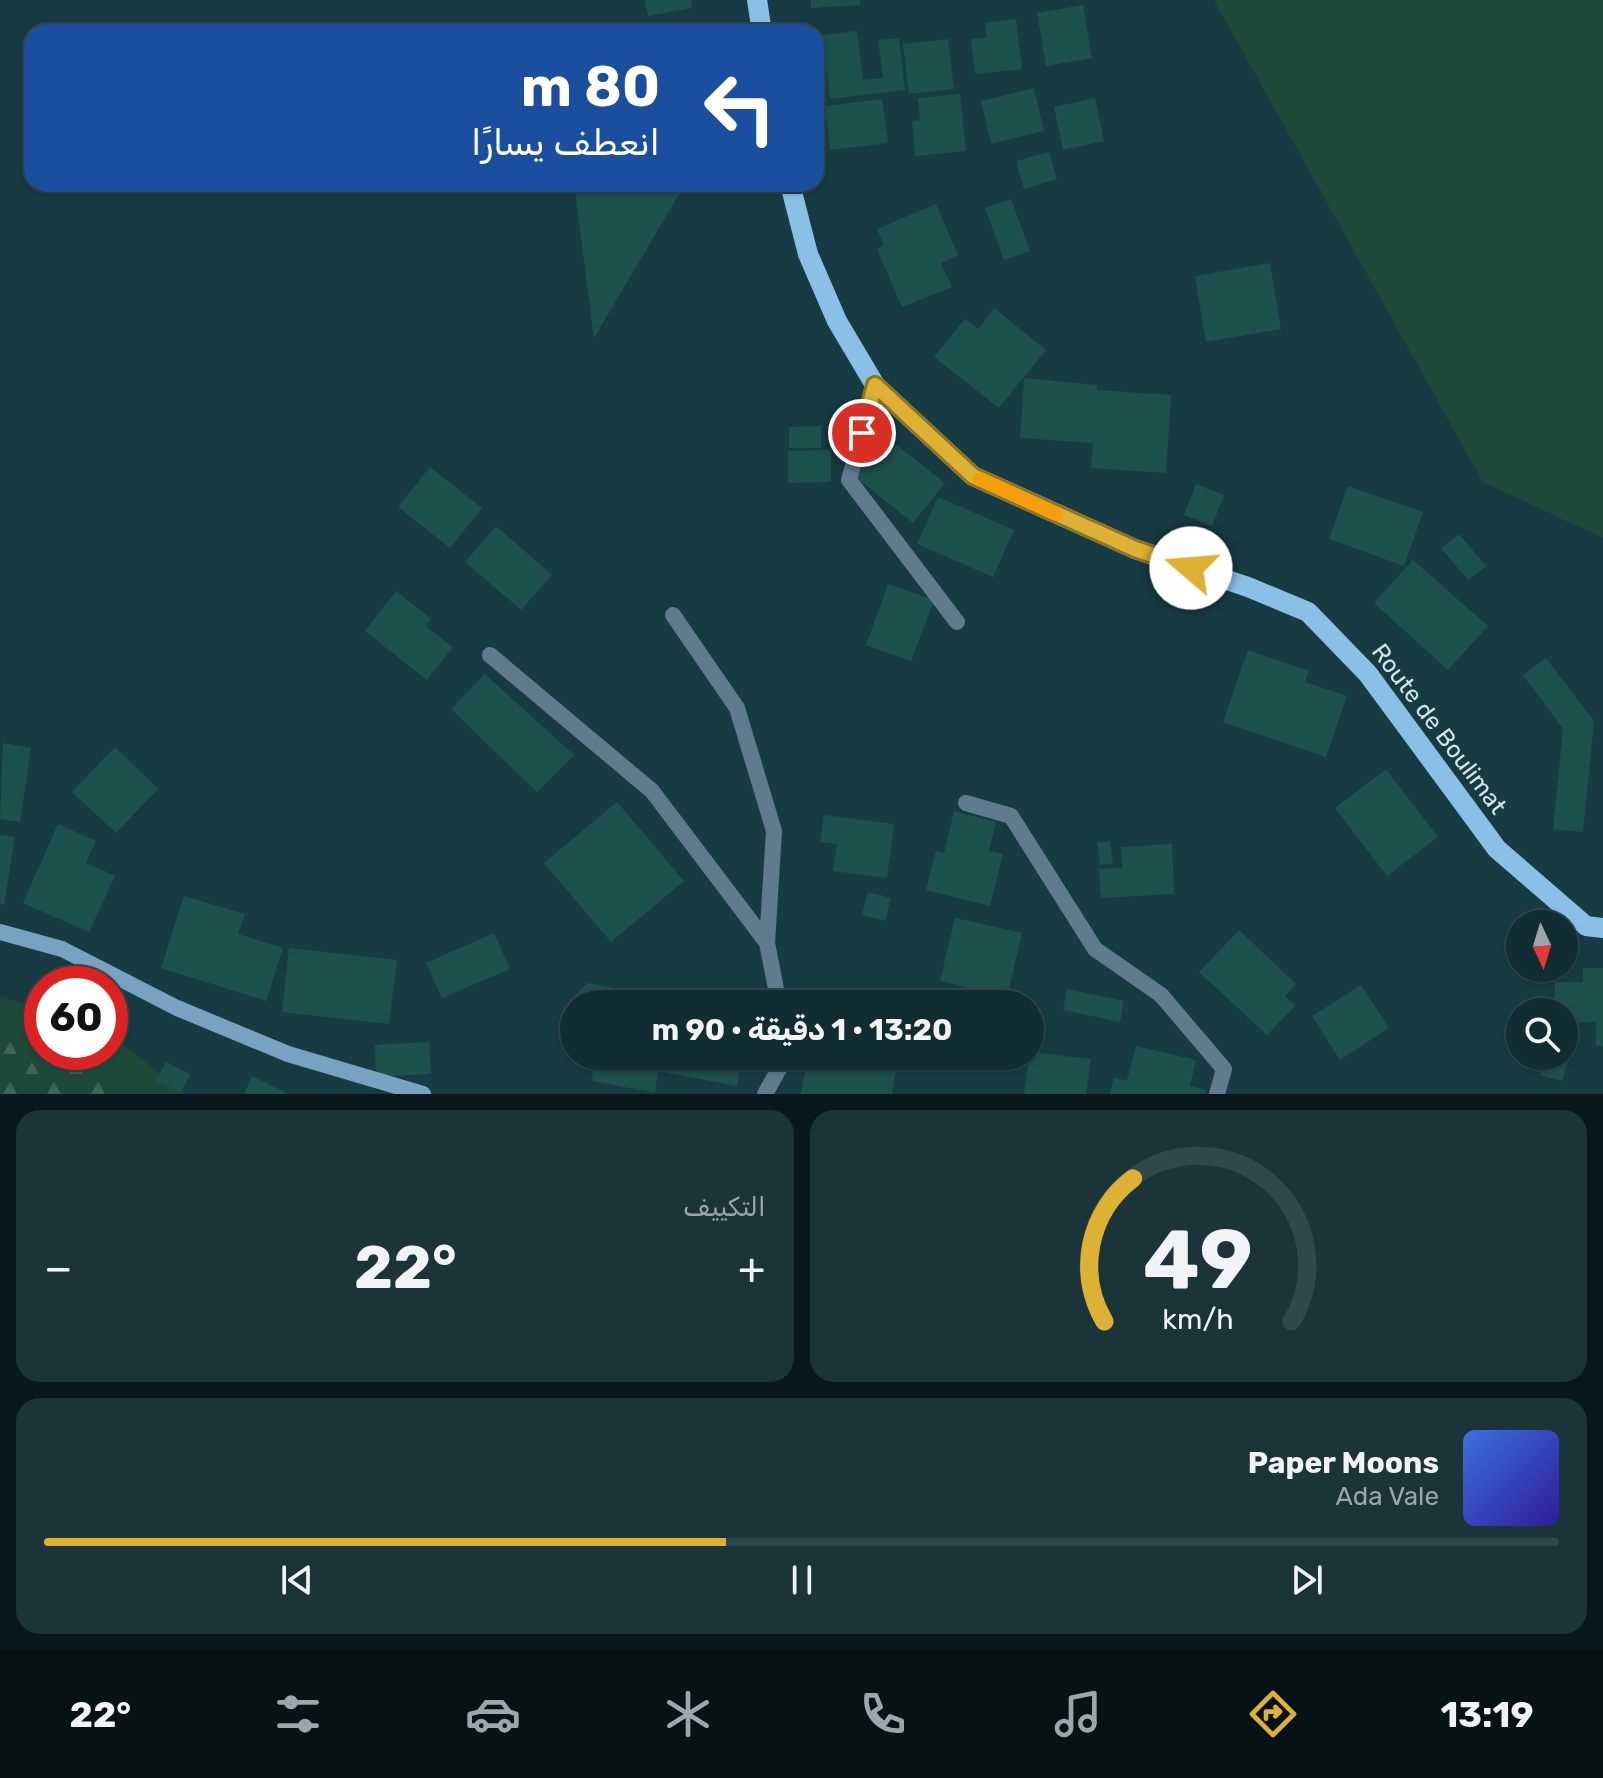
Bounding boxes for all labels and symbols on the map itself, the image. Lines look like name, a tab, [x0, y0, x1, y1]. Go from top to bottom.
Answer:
pin	[828, 399, 896, 467]
position arrow	[1149, 526, 1233, 610]
street label: Route de Boulimat	[1366, 638, 1512, 820]
north arrow	[1506, 910, 1578, 982]
speed limit sign: 60	[24, 966, 128, 1070]

